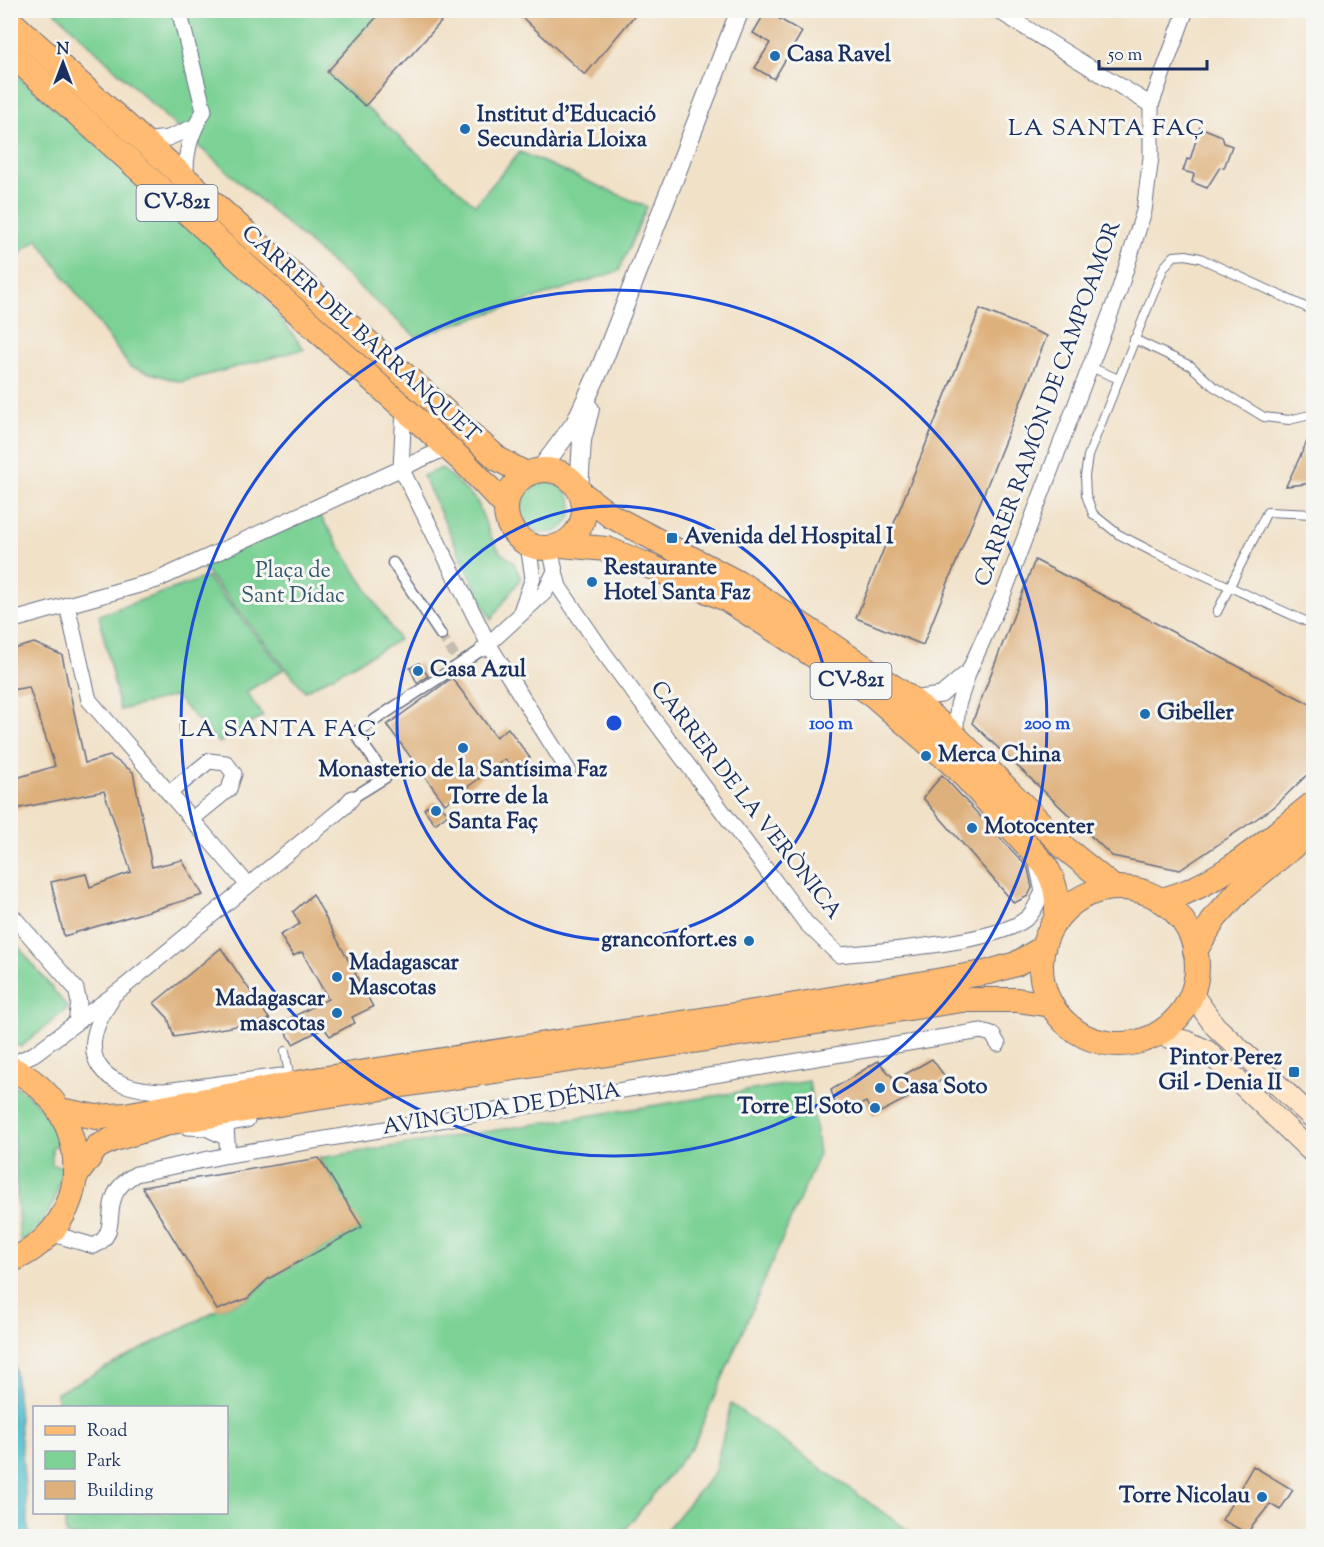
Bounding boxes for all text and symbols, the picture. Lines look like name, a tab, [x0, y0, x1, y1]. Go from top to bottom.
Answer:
north arrow	[33, 33, 93, 93]
scale bar	[1099, 33, 1207, 71]
text: N	[57, 39, 70, 62]
place label: Casa Ravel	[787, 40, 892, 72]
text: 50 m	[1107, 43, 1143, 69]
marker: Casa Ravel	[768, 49, 782, 63]
place label: Institut d'Educació Secundària Lloixa	[477, 100, 656, 157]
district label: LA SANTA FAÇ	[1008, 112, 1206, 146]
marker: Institut d'Educació Secundària Lloixa	[458, 122, 472, 136]
road number: CV-821	[136, 185, 218, 221]
street label: CARRER RAMÓN DE CAMPOAMOR	[967, 216, 1130, 591]
street label: CARRER DEL BARRANQUET	[233, 219, 487, 452]
place label: Avenida del Hospital I	[684, 522, 894, 554]
marker: Avenida del Hospital I	[665, 531, 679, 545]
place label: Restaurante Hotel Santa Faz	[604, 553, 751, 610]
park label: Plaça de Sant Dídac	[241, 556, 345, 613]
marker: Restaurante Hotel Santa Faz	[585, 575, 599, 589]
place label: Casa Azul	[430, 655, 527, 687]
road number: CV-821	[810, 663, 892, 699]
marker: Casa Azul	[411, 664, 425, 678]
street label: CARRER DE LA VERÒNICA	[641, 674, 849, 927]
place label: Gibeller	[1157, 698, 1235, 730]
marker: Gibeller	[1138, 707, 1152, 721]
text: 100 m	[809, 712, 853, 738]
text: 200 m	[1024, 712, 1070, 738]
district label: LA SANTA FAÇ	[180, 713, 378, 747]
centre of rings	[604, 713, 624, 733]
place label: Merca China	[938, 740, 1062, 772]
marker: Monasterio de la Santísima Faz	[456, 741, 470, 755]
marker: Merca China	[919, 749, 933, 763]
place label: Monasterio de la Santísima Faz	[319, 755, 608, 787]
place label: Torre de la Santa Faç	[448, 782, 549, 839]
marker: Torre de la Santa Faç	[429, 804, 443, 818]
place label: Motocenter	[984, 812, 1095, 844]
marker: Motocenter	[965, 821, 979, 835]
place label: granconfort.es	[601, 925, 737, 957]
marker: granconfort.es	[742, 934, 756, 948]
place label: Madagascar Mascotas	[349, 948, 460, 1005]
marker: Madagascar Mascotas	[330, 970, 344, 984]
place label: Madagascar mascotas	[215, 984, 326, 1041]
marker: Madagascar mascotas	[330, 1006, 344, 1020]
place label: Pintor Perez Gil - Denia II	[1159, 1043, 1283, 1100]
marker: Pintor Perez Gil - Denia II	[1287, 1065, 1301, 1079]
place label: Casa Soto	[892, 1072, 988, 1104]
street label: AVINGUDA DE DÉNIA	[380, 1074, 624, 1145]
marker: Casa Soto	[873, 1081, 887, 1095]
place label: Torre El Soto	[737, 1092, 863, 1124]
marker: Torre El Soto	[868, 1101, 882, 1115]
legend	[33, 1406, 228, 1514]
text: Road	[87, 1419, 127, 1445]
text: Park	[87, 1449, 122, 1475]
text: Building	[87, 1479, 153, 1505]
place label: Torre Nicolau	[1119, 1481, 1250, 1513]
marker: Torre Nicolau	[1255, 1490, 1269, 1504]

